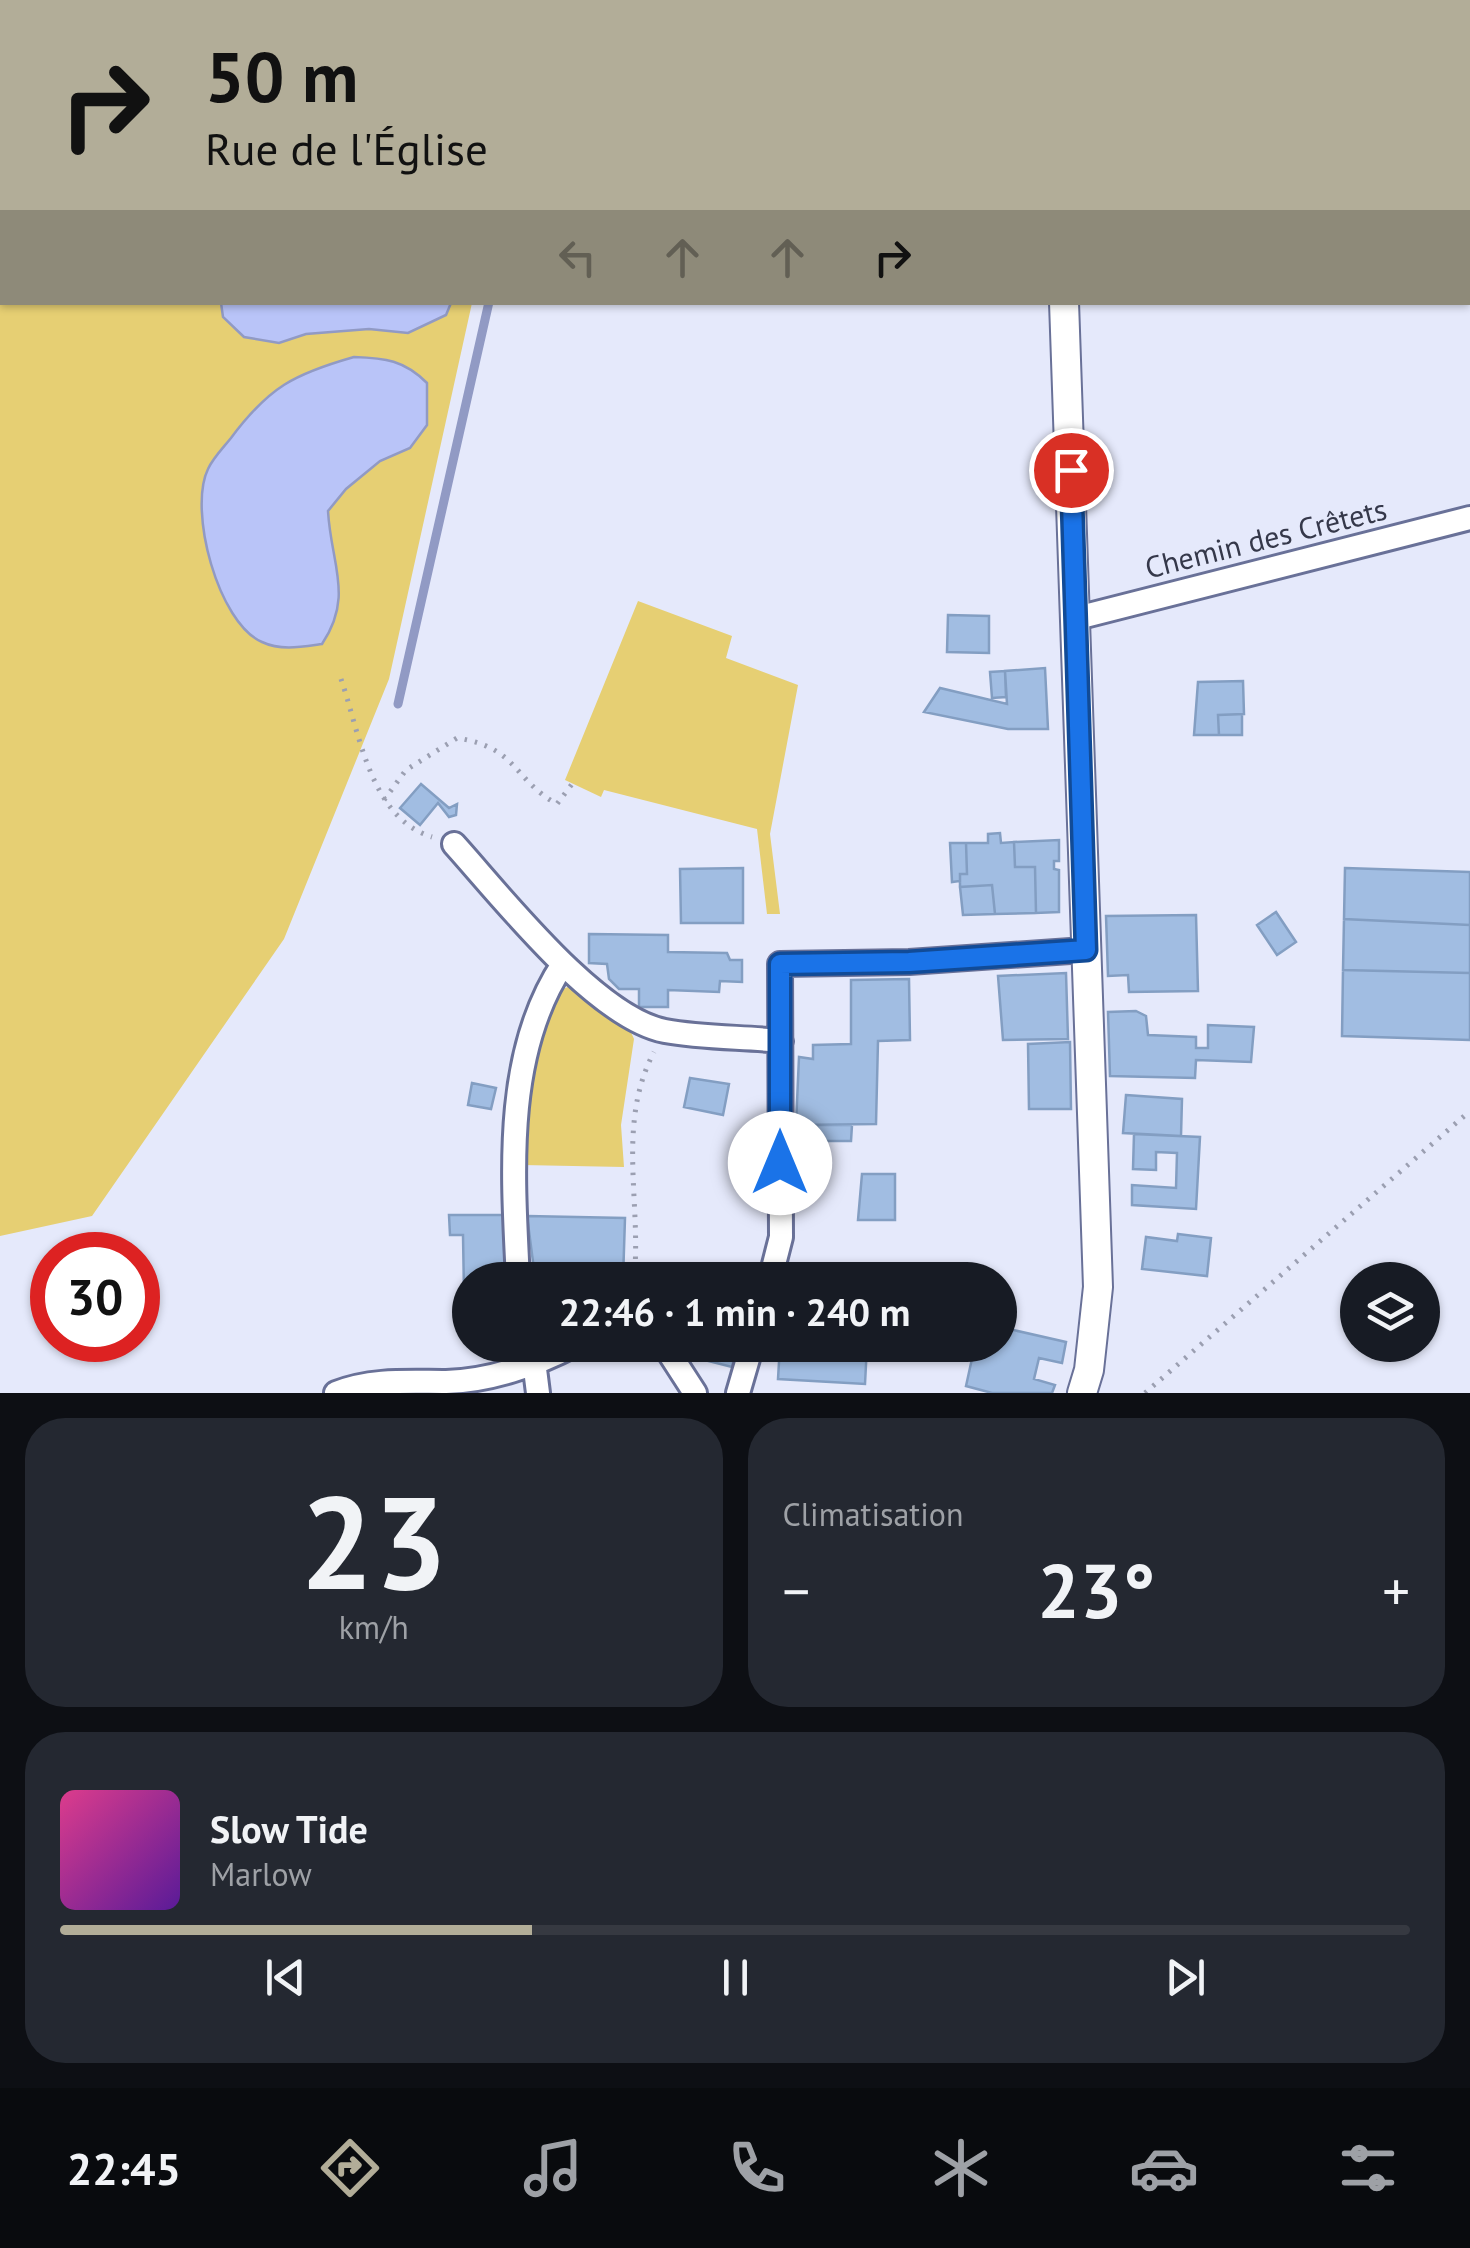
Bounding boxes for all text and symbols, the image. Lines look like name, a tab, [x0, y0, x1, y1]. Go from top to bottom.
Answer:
text: 50 m	[205, 31, 358, 121]
icon: right	[40, 40, 170, 170]
text: Rue de l'Église	[205, 119, 488, 177]
icon: left	[550, 230, 605, 285]
icon: ahead	[655, 230, 710, 285]
icon: ahead	[760, 230, 815, 285]
icon: right	[865, 230, 920, 285]
pin	[1029, 428, 1114, 513]
icon: arrive	[1044, 443, 1099, 498]
street label: Chemin des Crêtets	[1141, 489, 1390, 586]
position arrow	[728, 1111, 832, 1215]
speed limit sign: 30	[30, 1232, 160, 1362]
map controls	[1340, 1262, 1440, 1362]
button: layers	[1340, 1262, 1440, 1362]
text: 22:46 · 1 min · 240 m	[559, 1287, 910, 1336]
text: 23	[300, 1457, 447, 1625]
text: Climatisation	[783, 1493, 963, 1535]
text: 23°	[1037, 1542, 1155, 1639]
text: −	[783, 1555, 810, 1626]
text: +	[1382, 1555, 1410, 1626]
text: km/h	[339, 1606, 409, 1648]
text: Slow Tide	[210, 1804, 368, 1853]
text: Marlow	[210, 1853, 312, 1895]
icon: previous	[258, 1950, 313, 2005]
icon: pause	[708, 1950, 763, 2005]
icon: next	[1158, 1950, 1213, 2005]
icon: directions	[315, 2133, 385, 2203]
icon: music	[518, 2133, 588, 2203]
icon: phone	[722, 2133, 792, 2203]
icon: climate	[926, 2133, 996, 2203]
icon: car	[1129, 2133, 1199, 2203]
icon: filters	[1333, 2133, 1403, 2203]
text: 22:45	[67, 2139, 181, 2197]

